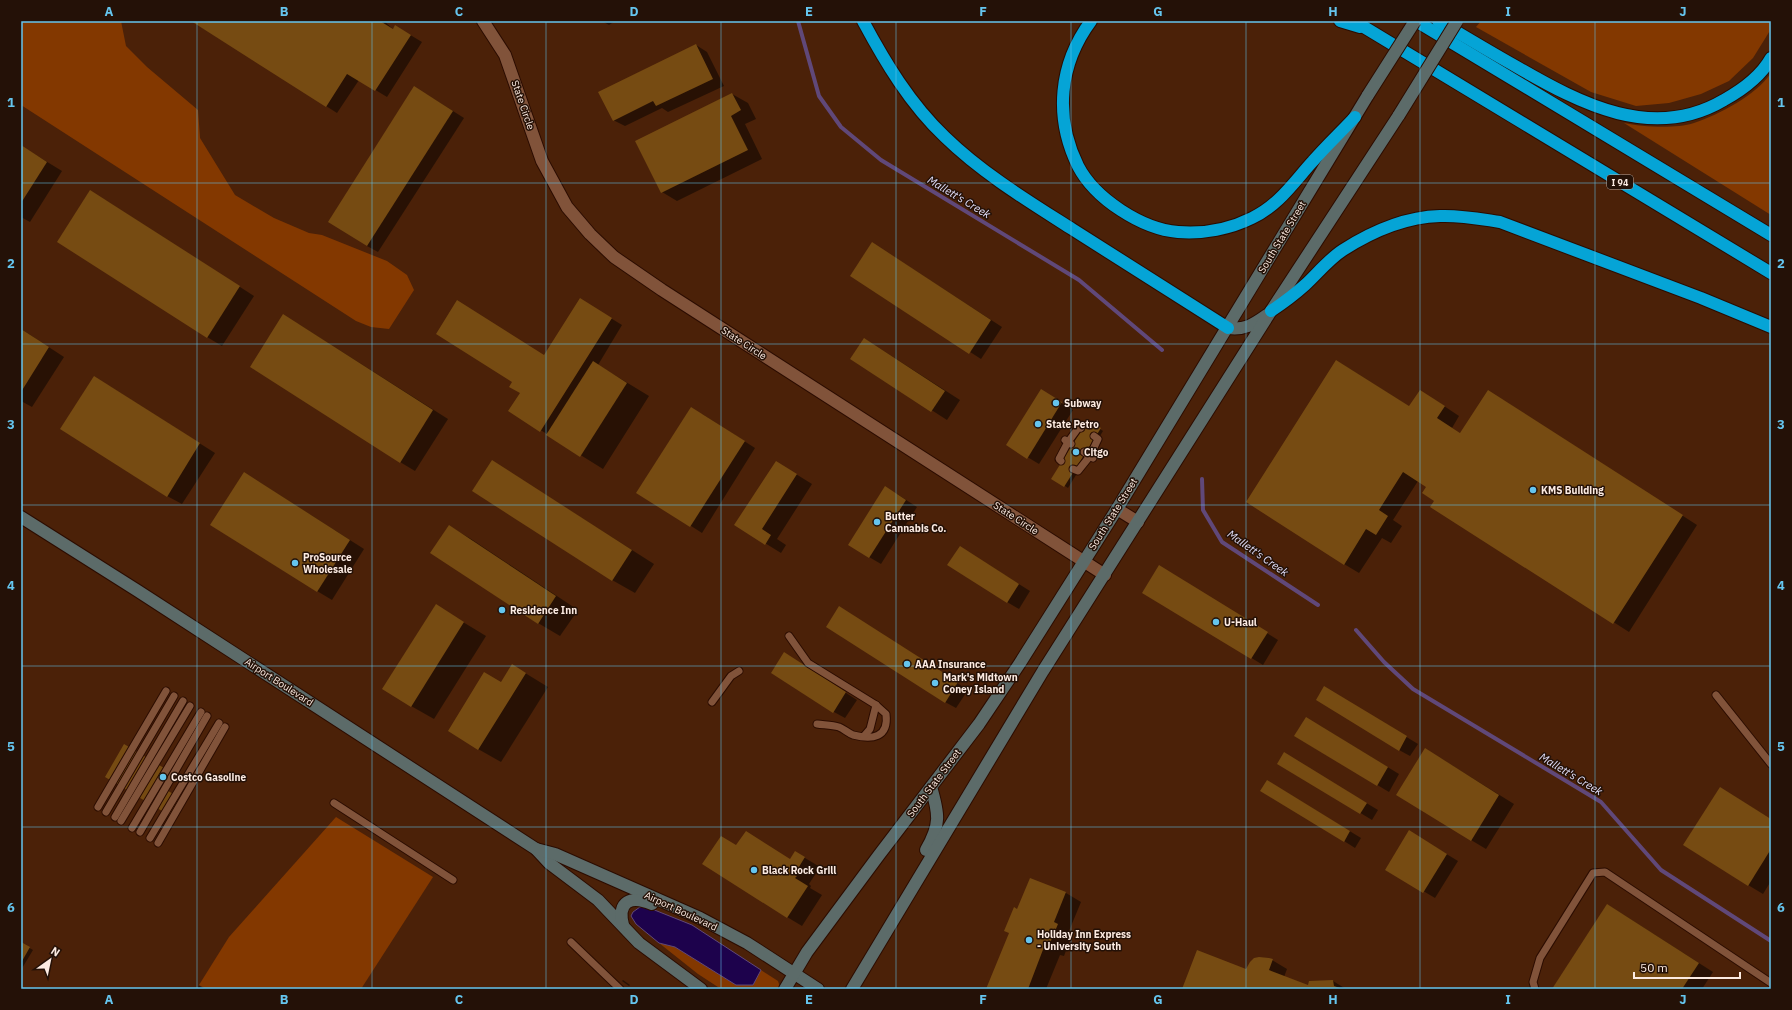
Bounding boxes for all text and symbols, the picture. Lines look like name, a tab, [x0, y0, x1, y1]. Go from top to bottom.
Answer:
text: A	[105, 3, 114, 20]
text: B	[280, 3, 289, 20]
text: C	[455, 3, 464, 20]
text: D	[629, 3, 639, 20]
text: E	[805, 3, 813, 20]
text: F	[979, 3, 987, 20]
text: G	[1153, 3, 1163, 20]
text: H	[1328, 3, 1338, 20]
text: I	[1505, 3, 1511, 20]
text: J	[1679, 3, 1687, 20]
street label: State Circle	[508, 79, 538, 132]
text: 1	[7, 94, 15, 111]
text: 1	[1777, 94, 1785, 111]
water label: Mallett's Creek	[925, 173, 993, 221]
road number: I 94	[1607, 175, 1633, 189]
street label: South State Street	[1255, 198, 1309, 276]
text: 2	[7, 255, 15, 272]
text: 2	[1777, 255, 1785, 272]
street label: State Circle	[719, 324, 770, 363]
place label: Subway	[1064, 397, 1102, 410]
marker: Subway	[1051, 398, 1061, 408]
text: 3	[7, 416, 15, 433]
text: 3	[1777, 416, 1785, 433]
place label: State Petro	[1046, 418, 1099, 431]
marker: State Petro	[1033, 419, 1043, 429]
place label: Citgo	[1084, 446, 1109, 459]
marker: Citgo	[1071, 447, 1081, 457]
street label: South State Street	[1086, 475, 1141, 552]
place label: KMS Building	[1541, 484, 1604, 497]
marker: KMS Building	[1528, 485, 1538, 495]
street label: State Circle	[991, 499, 1042, 538]
place label: Butter Cannabis Co.	[885, 510, 946, 535]
marker: Butter Cannabis Co.	[872, 517, 882, 527]
water label: Mallett's Creek	[1225, 527, 1291, 579]
place label: ProSource Wholesale	[303, 551, 353, 576]
marker: ProSource Wholesale	[290, 558, 300, 568]
text: 4	[7, 577, 15, 594]
text: 4	[1777, 577, 1785, 594]
place label: Residence Inn	[510, 604, 577, 617]
marker: Residence Inn	[497, 605, 507, 615]
place label: U-Haul	[1224, 616, 1257, 629]
marker: U-Haul	[1211, 617, 1221, 627]
street label: Airport Boulevard	[242, 655, 316, 709]
place label: AAA Insurance	[915, 658, 986, 671]
marker: AAA Insurance	[902, 659, 912, 669]
place label: Mark's Midtown Coney Island	[943, 671, 1018, 696]
marker: Mark's Midtown Coney Island	[930, 678, 940, 688]
text: 5	[7, 738, 15, 755]
text: 5	[1777, 738, 1785, 755]
street label: South State Street	[904, 746, 964, 820]
water label: Mallett's Creek	[1537, 750, 1605, 798]
place label: Costco Gasoline	[171, 771, 246, 784]
marker: Costco Gasoline	[158, 772, 168, 782]
place label: Black Rock Grill	[762, 864, 836, 877]
marker: Black Rock Grill	[749, 865, 759, 875]
street label: Airport Boulevard	[642, 888, 720, 934]
text: 6	[7, 899, 15, 916]
text: 6	[1777, 899, 1785, 916]
place label: Holiday Inn Express - University South	[1037, 928, 1131, 953]
marker: Holiday Inn Express - University South	[1024, 935, 1034, 945]
north arrow	[30, 940, 70, 980]
text: N	[48, 944, 63, 960]
scale bar	[1634, 954, 1740, 980]
text: 50 m	[1640, 960, 1668, 975]
text: A	[105, 991, 114, 1008]
text: B	[280, 991, 289, 1008]
text: C	[455, 991, 464, 1008]
text: D	[629, 991, 639, 1008]
text: E	[805, 991, 813, 1008]
text: F	[979, 991, 987, 1008]
text: G	[1153, 991, 1163, 1008]
text: H	[1328, 991, 1338, 1008]
text: I	[1505, 991, 1511, 1008]
text: J	[1679, 991, 1687, 1008]

